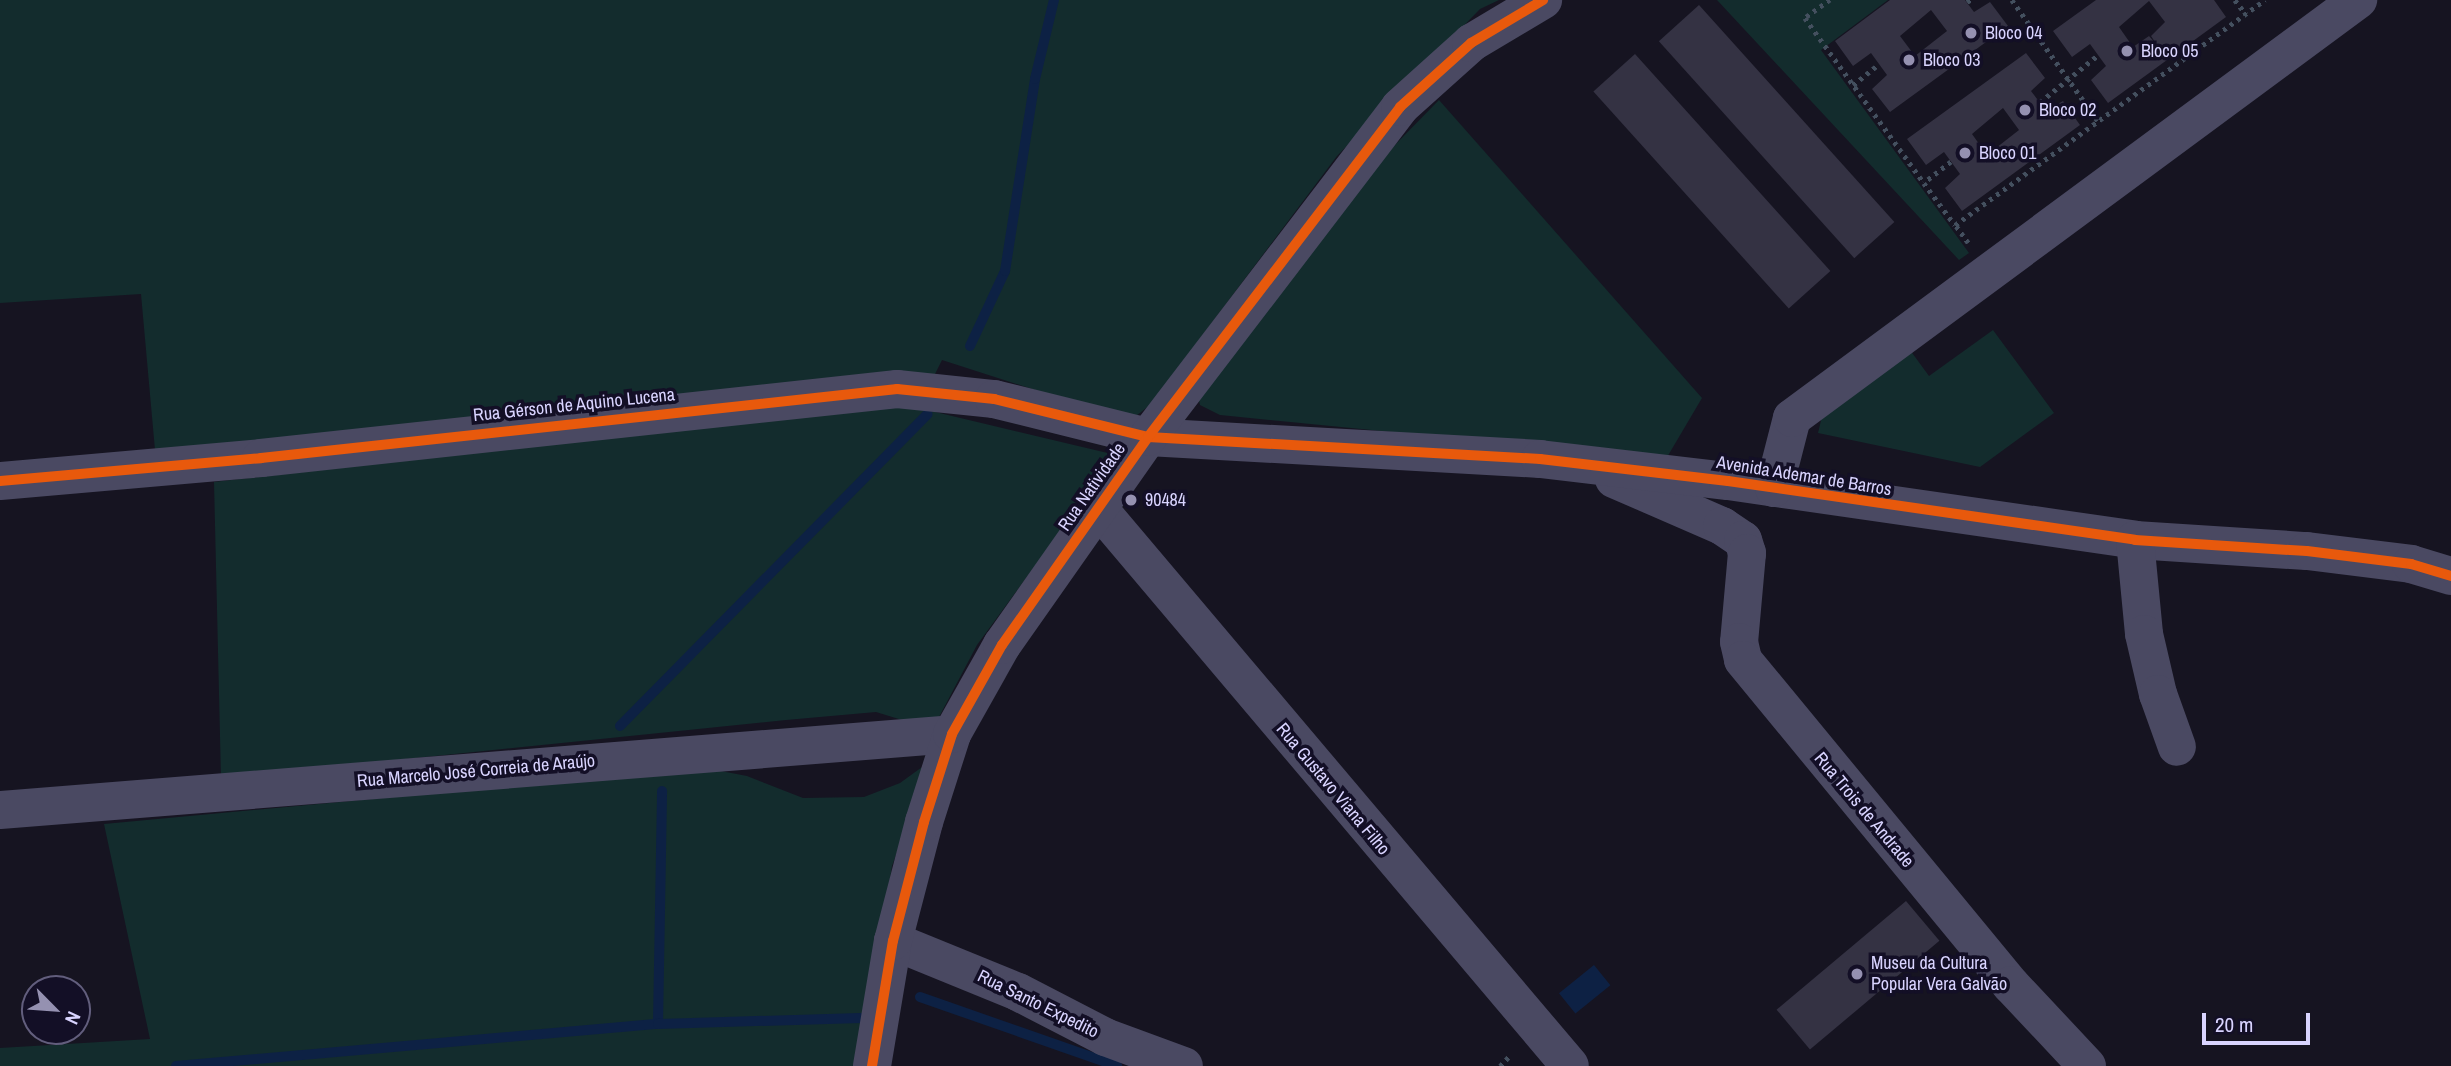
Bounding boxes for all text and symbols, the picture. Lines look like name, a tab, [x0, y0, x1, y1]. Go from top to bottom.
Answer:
place label: Bloco 04	[1985, 22, 2042, 44]
marker: Bloco 04	[1963, 25, 1979, 41]
place label: Bloco 05	[2141, 40, 2198, 62]
marker: Bloco 05	[2119, 43, 2135, 59]
place label: Bloco 03	[1923, 49, 1980, 71]
marker: Bloco 03	[1901, 52, 1917, 68]
place label: Bloco 02	[2039, 99, 2096, 121]
marker: Bloco 02	[2017, 102, 2033, 118]
place label: Bloco 01	[1979, 142, 2036, 164]
marker: Bloco 01	[1957, 145, 1973, 161]
street label: Rua Gérson de Aquino Lucena	[472, 384, 676, 426]
street label: Rua Natividade	[1054, 439, 1130, 535]
street label: Avenida Ademar de Barros	[1715, 451, 1893, 501]
place label: 90484	[1145, 489, 1186, 511]
marker: 90484	[1123, 492, 1139, 508]
street label: Rua Gustavo Viana Filho	[1272, 719, 1394, 859]
street label: Rua Trois de Andrade	[1809, 748, 1919, 872]
street label: Rua Marcelo José Correia de Araújo	[356, 750, 596, 792]
place label: Museu da Cultura Popular Vera Galvão	[1871, 953, 2007, 996]
street label: Rua Santo Expedito	[974, 965, 1102, 1043]
marker: Museu da Cultura Popular Vera Galvão	[1849, 966, 1865, 982]
north arrow	[21, 975, 91, 1045]
scale bar	[2206, 1000, 2314, 1044]
text: N	[59, 1007, 87, 1029]
text: 20 m	[2215, 1010, 2253, 1039]

